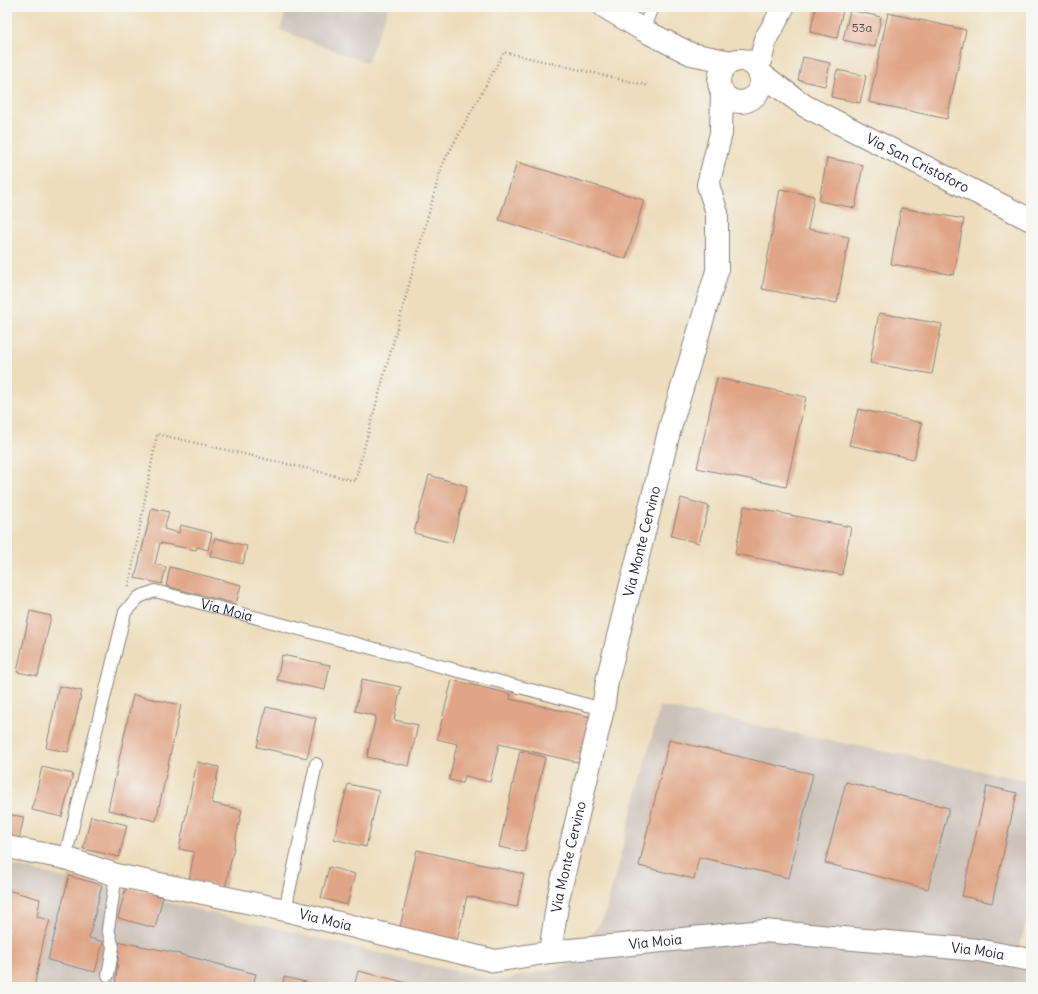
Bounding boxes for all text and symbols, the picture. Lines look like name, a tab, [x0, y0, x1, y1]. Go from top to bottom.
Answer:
house number: 53a	[852, 20, 872, 35]
street label: Via San Cristoforo	[863, 129, 972, 196]
street label: Via Monte Cervino	[619, 484, 664, 599]
street label: Via Moia	[199, 594, 255, 625]
street label: Via Monte Cervino	[547, 799, 590, 914]
street label: Via Moia	[297, 905, 354, 935]
street label: Via Moia	[628, 930, 683, 953]
street label: Via Moia	[950, 939, 1006, 964]

